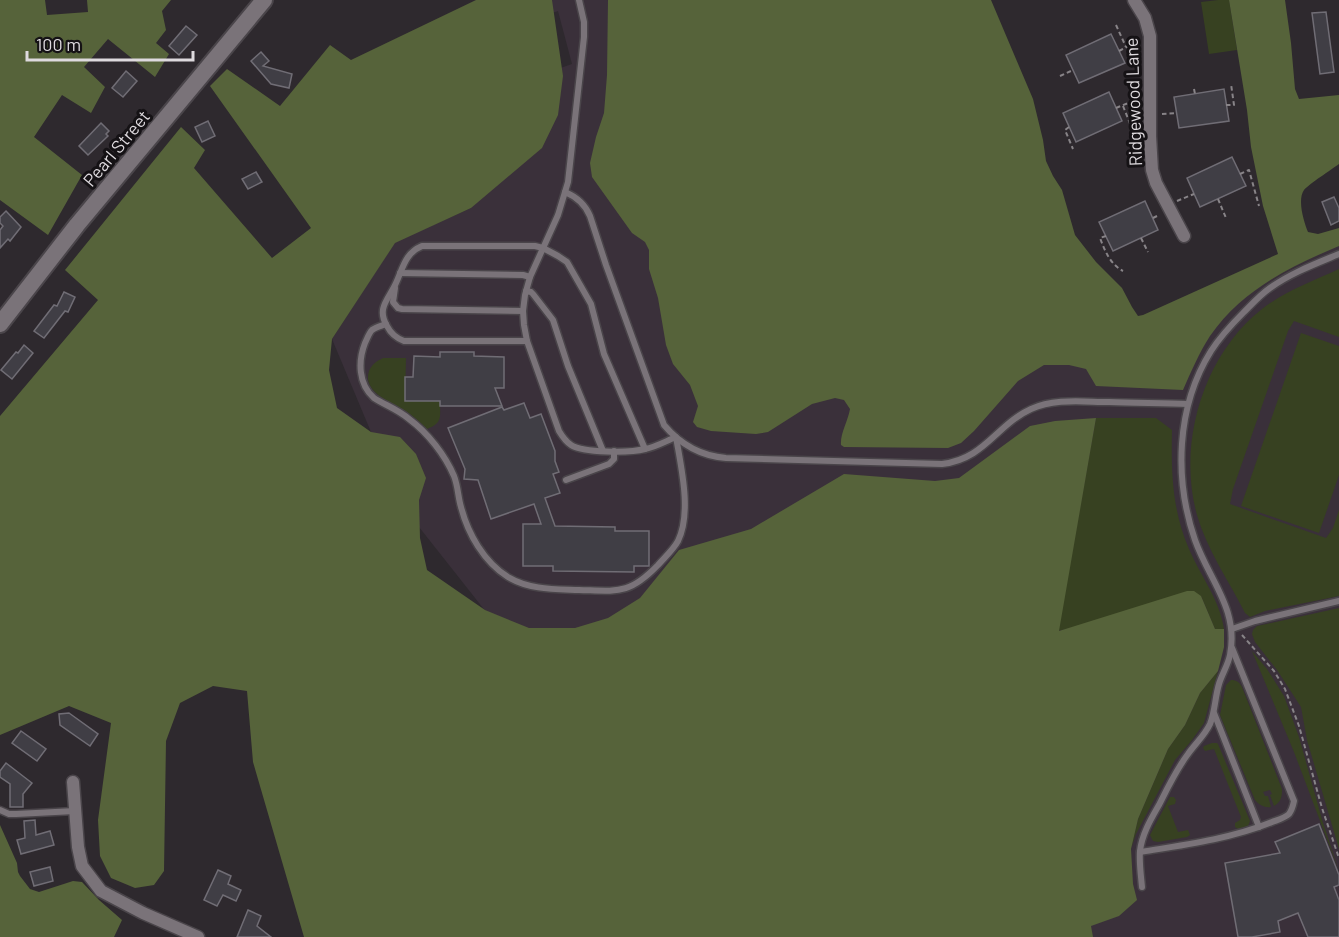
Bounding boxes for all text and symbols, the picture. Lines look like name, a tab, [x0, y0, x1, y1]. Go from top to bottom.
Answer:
scale bar	[27, 24, 194, 62]
text: 100 m	[36, 33, 81, 55]
street label: Ridgewood Lane	[1120, 37, 1146, 167]
street label: Pearl Street	[78, 106, 154, 190]

